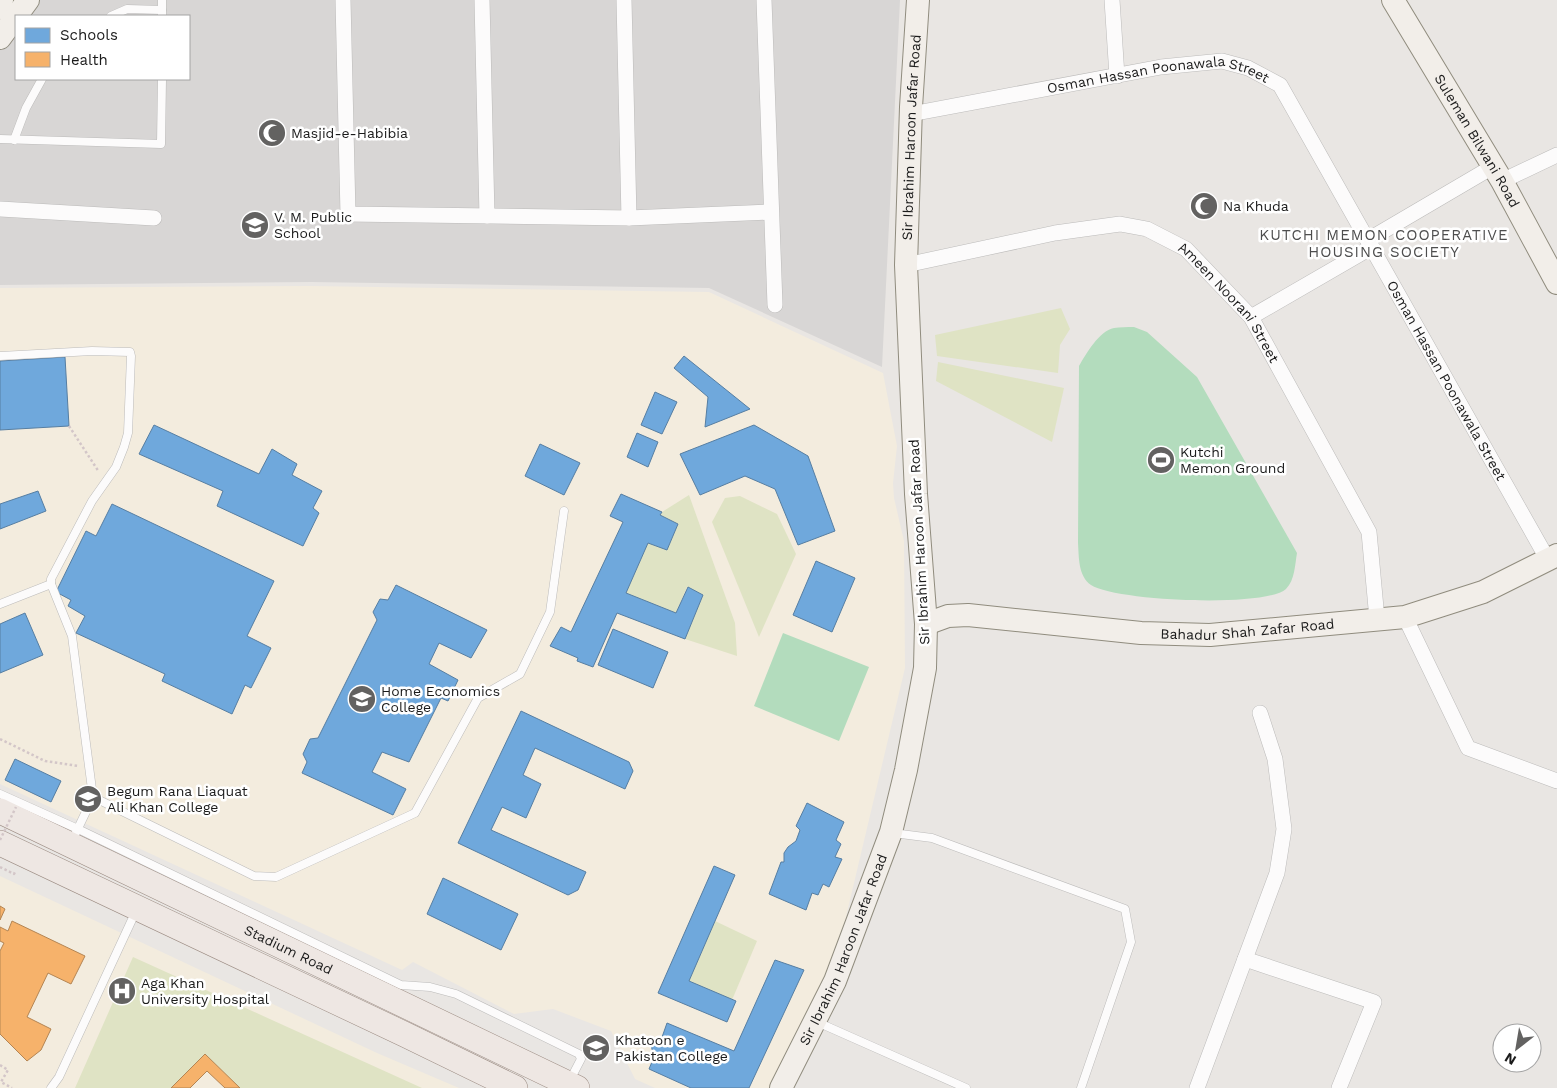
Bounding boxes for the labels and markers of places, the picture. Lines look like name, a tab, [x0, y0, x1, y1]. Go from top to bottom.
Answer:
mosque icon: Masjid-e-Habibia	[257, 118, 287, 148]
place label: Masjid-e-Habibia	[291, 125, 408, 141]
mosque icon: Na Khuda	[1189, 191, 1219, 221]
place label: Na Khuda	[1223, 198, 1289, 214]
place label: V. M. Public School	[274, 209, 352, 241]
school or university icon: V. M. Public School	[240, 210, 270, 240]
place label: Kutchi Memon Ground	[1180, 444, 1285, 476]
sports icon: Kutchi Memon Ground	[1146, 445, 1176, 475]
place label: Home Economics College	[381, 683, 500, 715]
school or university icon: Home Economics College	[347, 684, 377, 714]
place label: Begum Rana Liaquat Ali Khan College	[107, 783, 248, 815]
school or university icon: Begum Rana Liaquat Ali Khan College	[73, 784, 103, 814]
place label: Aga Khan University Hospital	[141, 975, 270, 1007]
hospital icon: Aga Khan University Hospital	[107, 976, 137, 1006]
place label: Khatoon e Pakistan College	[615, 1032, 728, 1064]
school or university icon: Khatoon e Pakistan College	[581, 1033, 611, 1063]

